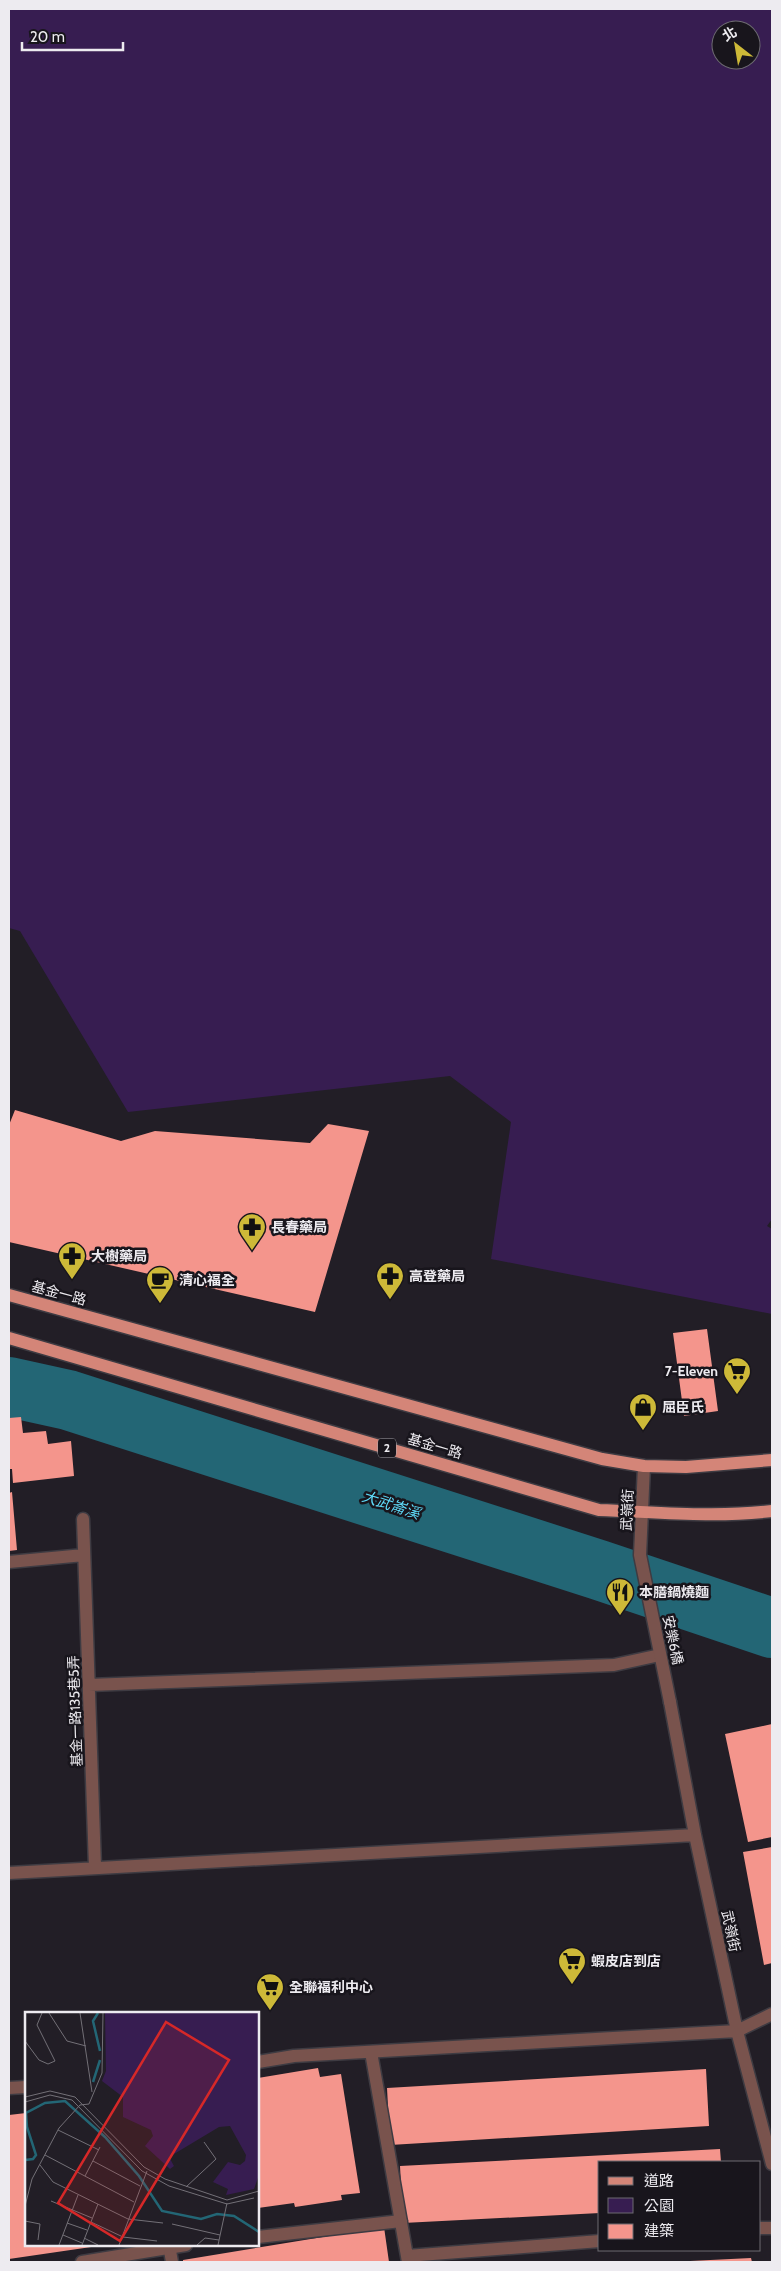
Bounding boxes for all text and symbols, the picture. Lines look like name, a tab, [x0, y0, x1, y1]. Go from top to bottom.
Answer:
scale bar	[22, 20, 124, 52]
north arrow	[711, 20, 761, 70]
text: 北	[719, 23, 740, 45]
text: 20 m	[30, 28, 65, 46]
pharmacy icon: 長春藥局	[237, 1212, 267, 1251]
place label: 長春藥局	[271, 1218, 327, 1236]
pharmacy icon: 大樹藥局	[57, 1241, 87, 1280]
place label: 大樹藥局	[91, 1247, 147, 1265]
pharmacy icon: 高登藥局	[375, 1261, 405, 1300]
cafe icon: 清心福全	[145, 1265, 175, 1304]
place label: 高登藥局	[409, 1267, 465, 1285]
place label: 清心福全	[179, 1271, 235, 1289]
street label: 基金一路	[30, 1277, 88, 1309]
supermarket icon: 7-Eleven	[722, 1356, 752, 1395]
place label: 7-Eleven	[665, 1362, 718, 1380]
shop icon: 屈臣氏	[628, 1392, 658, 1431]
place label: 屈臣氏	[662, 1398, 704, 1416]
street label: 基金一路	[406, 1430, 464, 1462]
road number: 2	[378, 1439, 396, 1458]
water label: 大武崙溪	[360, 1487, 424, 1523]
street label: 武嶺街	[617, 1489, 637, 1531]
restaurant icon: 本膳鍋燒麵	[605, 1577, 635, 1616]
place label: 本膳鍋燒麵	[639, 1583, 709, 1601]
street label: 安樂6橋	[659, 1614, 687, 1666]
street label: 基金一路135巷5弄	[64, 1655, 86, 1767]
street label: 武嶺街	[718, 1909, 744, 1953]
supermarket icon: 蝦皮店到店	[557, 1946, 587, 1985]
place label: 蝦皮店到店	[591, 1952, 661, 1970]
supermarket icon: 全聯福利中心	[255, 1972, 285, 2011]
place label: 全聯福利中心	[289, 1978, 373, 1996]
inset map	[25, 2012, 259, 2246]
legend	[598, 2161, 761, 2251]
text: 道路	[644, 2172, 674, 2190]
text: 公園	[644, 2197, 674, 2215]
text: 建築	[644, 2222, 674, 2240]

